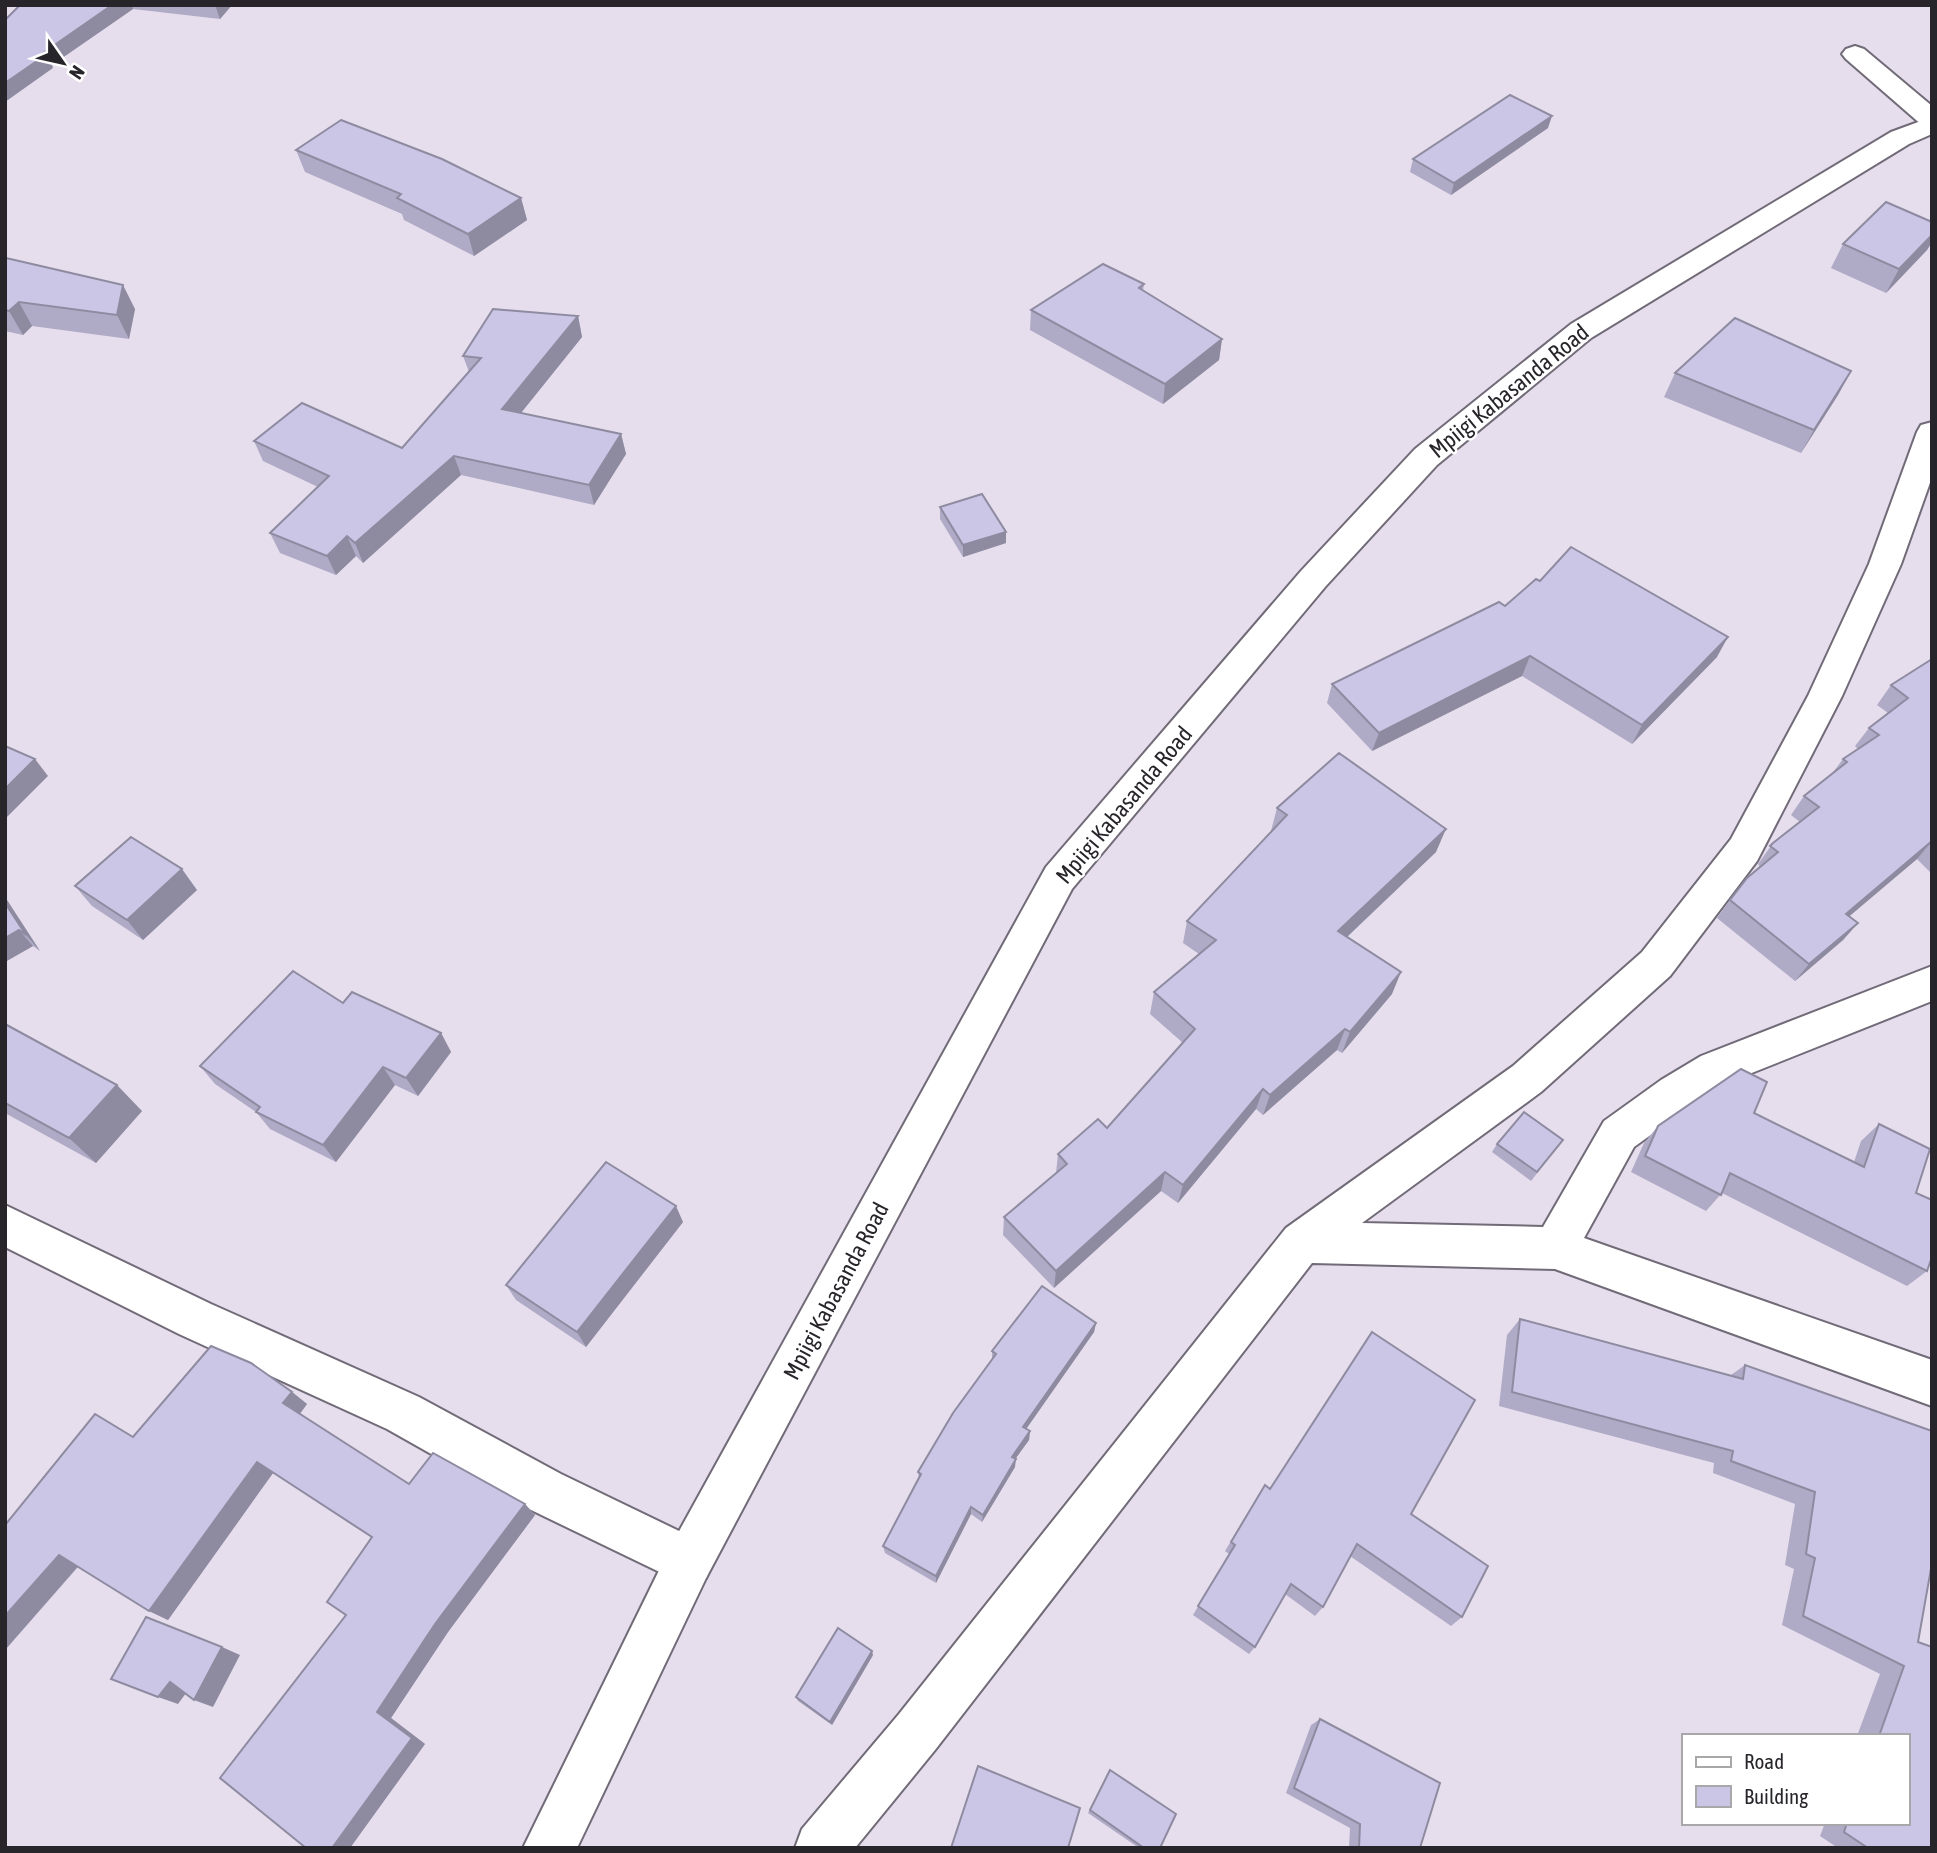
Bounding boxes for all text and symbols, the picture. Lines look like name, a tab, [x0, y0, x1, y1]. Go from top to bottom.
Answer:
north arrow	[28, 28, 98, 98]
text: N	[65, 62, 89, 83]
street label: Mpiigi Kabasanda Road	[1424, 319, 1594, 463]
street label: Mpiigi Kabasanda Road	[1051, 721, 1197, 889]
street label: Mpiigi Kabasanda Road	[778, 1198, 894, 1384]
legend	[1682, 1734, 1909, 1825]
text: Road	[1744, 1749, 1784, 1773]
text: Building	[1744, 1784, 1808, 1808]

